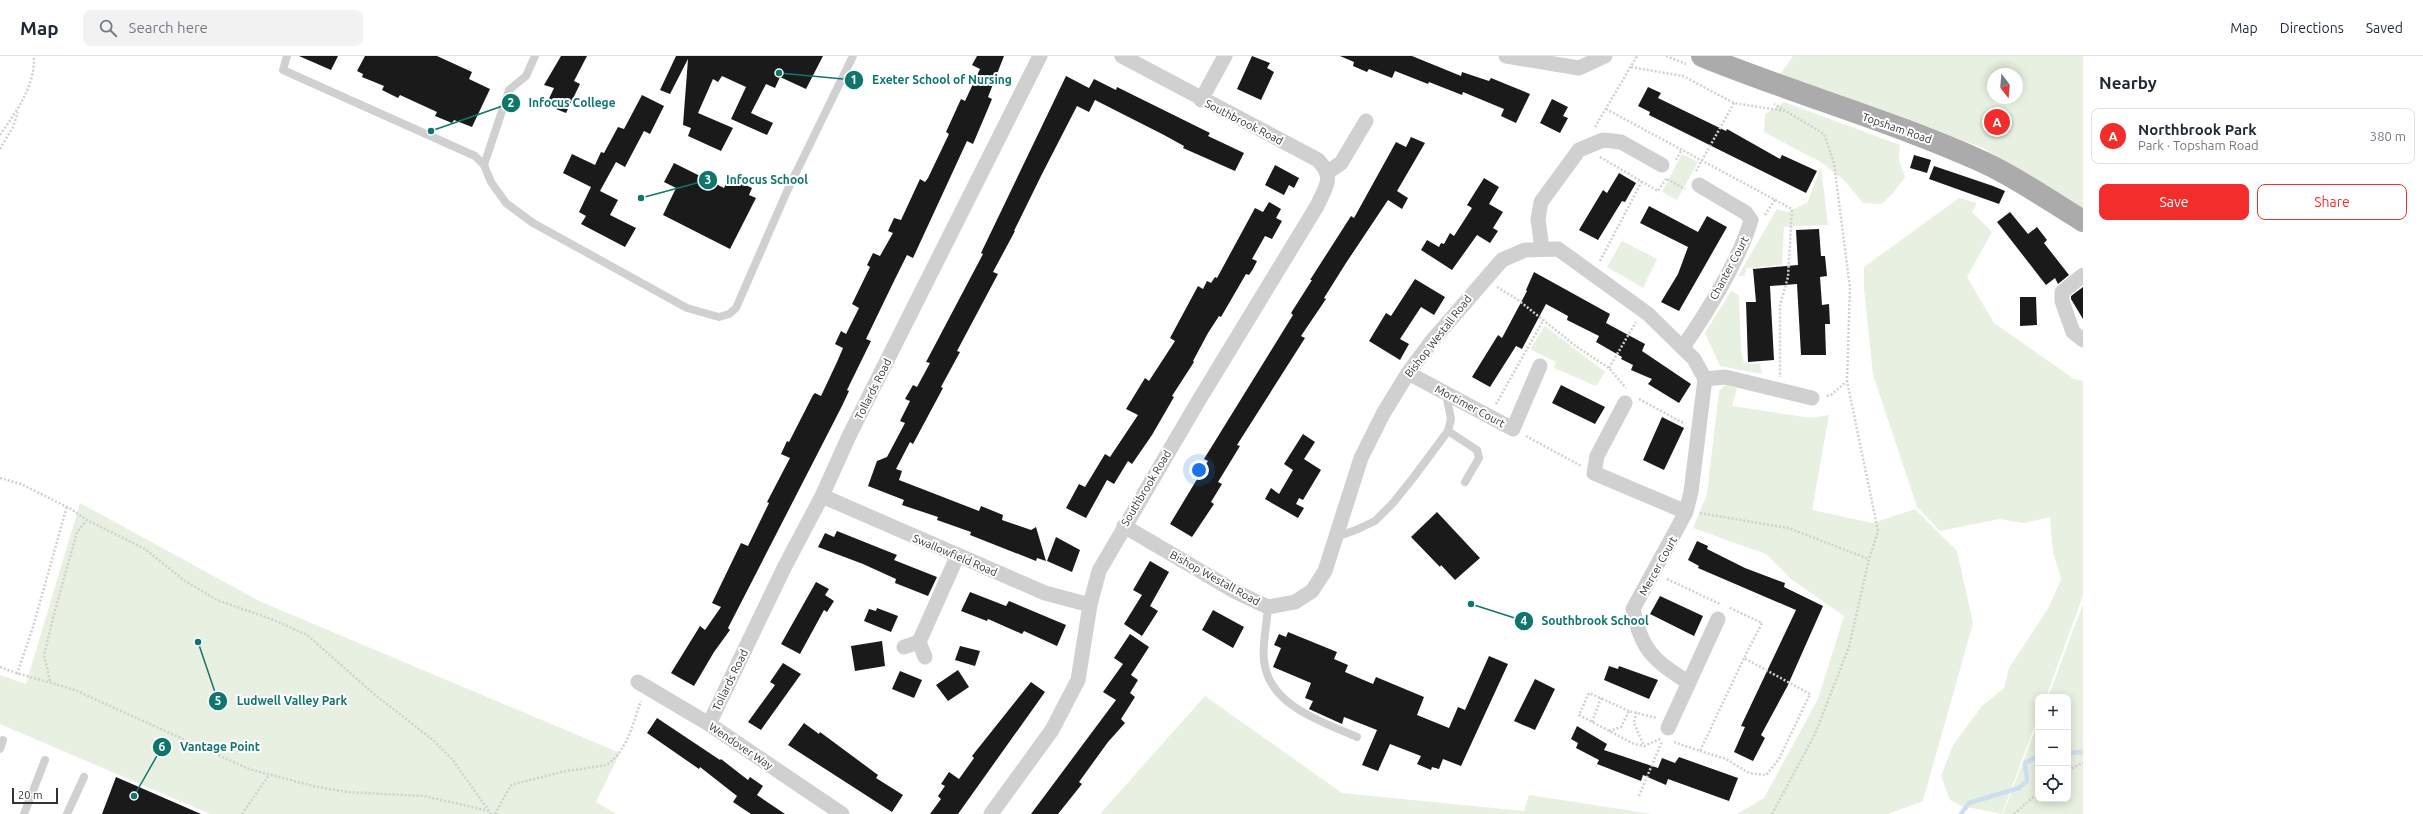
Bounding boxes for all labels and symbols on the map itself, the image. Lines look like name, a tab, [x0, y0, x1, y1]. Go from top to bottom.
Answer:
callout: Exeter School of Nursing	[844, 68, 1020, 92]
north arrow	[1987, 68, 2023, 104]
text: 1	[851, 73, 857, 86]
text: Exeter School of Nursing	[872, 73, 1012, 86]
callout: Infocus College	[501, 91, 624, 115]
text: 2	[508, 96, 515, 109]
text: Infocus College	[528, 96, 616, 109]
street label: Southbrook Road	[1203, 97, 1285, 147]
pin: A	[1984, 107, 2010, 137]
street label: Topsham Road	[1861, 111, 1933, 145]
callout: Infocus School	[698, 168, 816, 192]
text: 3	[705, 173, 711, 186]
text: Infocus School	[726, 173, 808, 186]
street label: Chanter Court	[1707, 234, 1751, 302]
street label: Bishop Westall Road	[1402, 293, 1474, 379]
street label: Tollards Road	[853, 357, 893, 421]
street label: Mortimer Court	[1433, 383, 1508, 430]
street label: Southbrook Road	[1119, 448, 1173, 528]
your location	[1189, 460, 1209, 480]
street label: Swallowfield Road	[911, 532, 999, 578]
street label: Mercer Court	[1637, 534, 1679, 598]
street label: Bishop Westall Road	[1168, 548, 1262, 608]
callout: Southbrook School	[1514, 609, 1657, 633]
text: 4	[1521, 614, 1528, 627]
text: Southbrook School	[1541, 614, 1649, 627]
street label: Tollards Road	[710, 647, 750, 713]
callout: Ludwell Valley Park	[208, 689, 355, 713]
text: 5	[215, 694, 222, 707]
text: Ludwell Valley Park	[237, 694, 348, 707]
street label: Wendover Way	[707, 720, 776, 772]
callout: Vantage Point	[152, 735, 268, 759]
text: 6	[159, 740, 166, 753]
text: Vantage Point	[180, 740, 260, 753]
scale bar	[12, 786, 58, 805]

